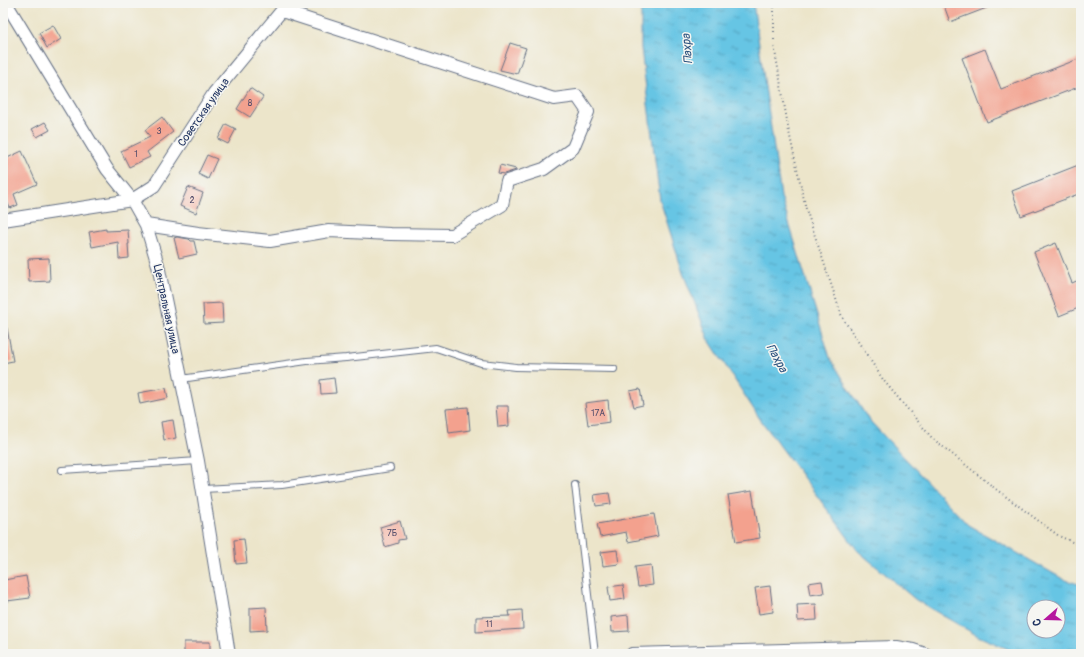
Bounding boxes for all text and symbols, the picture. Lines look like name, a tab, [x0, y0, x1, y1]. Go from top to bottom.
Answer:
water label: Пахра	[679, 32, 696, 65]
street label: Советская улица	[175, 76, 232, 149]
house number: 8	[248, 98, 253, 109]
house number: 3	[156, 126, 162, 137]
house number: 1	[134, 149, 138, 160]
house number: 2	[189, 195, 195, 206]
street label: Центральная улица	[151, 263, 182, 355]
water label: Пахра	[763, 341, 791, 376]
house number: 17А	[591, 408, 605, 419]
house number: 7Б	[387, 528, 397, 539]
north arrow	[1026, 599, 1066, 639]
text: С	[1030, 617, 1044, 628]
house number: 11	[485, 619, 493, 630]

